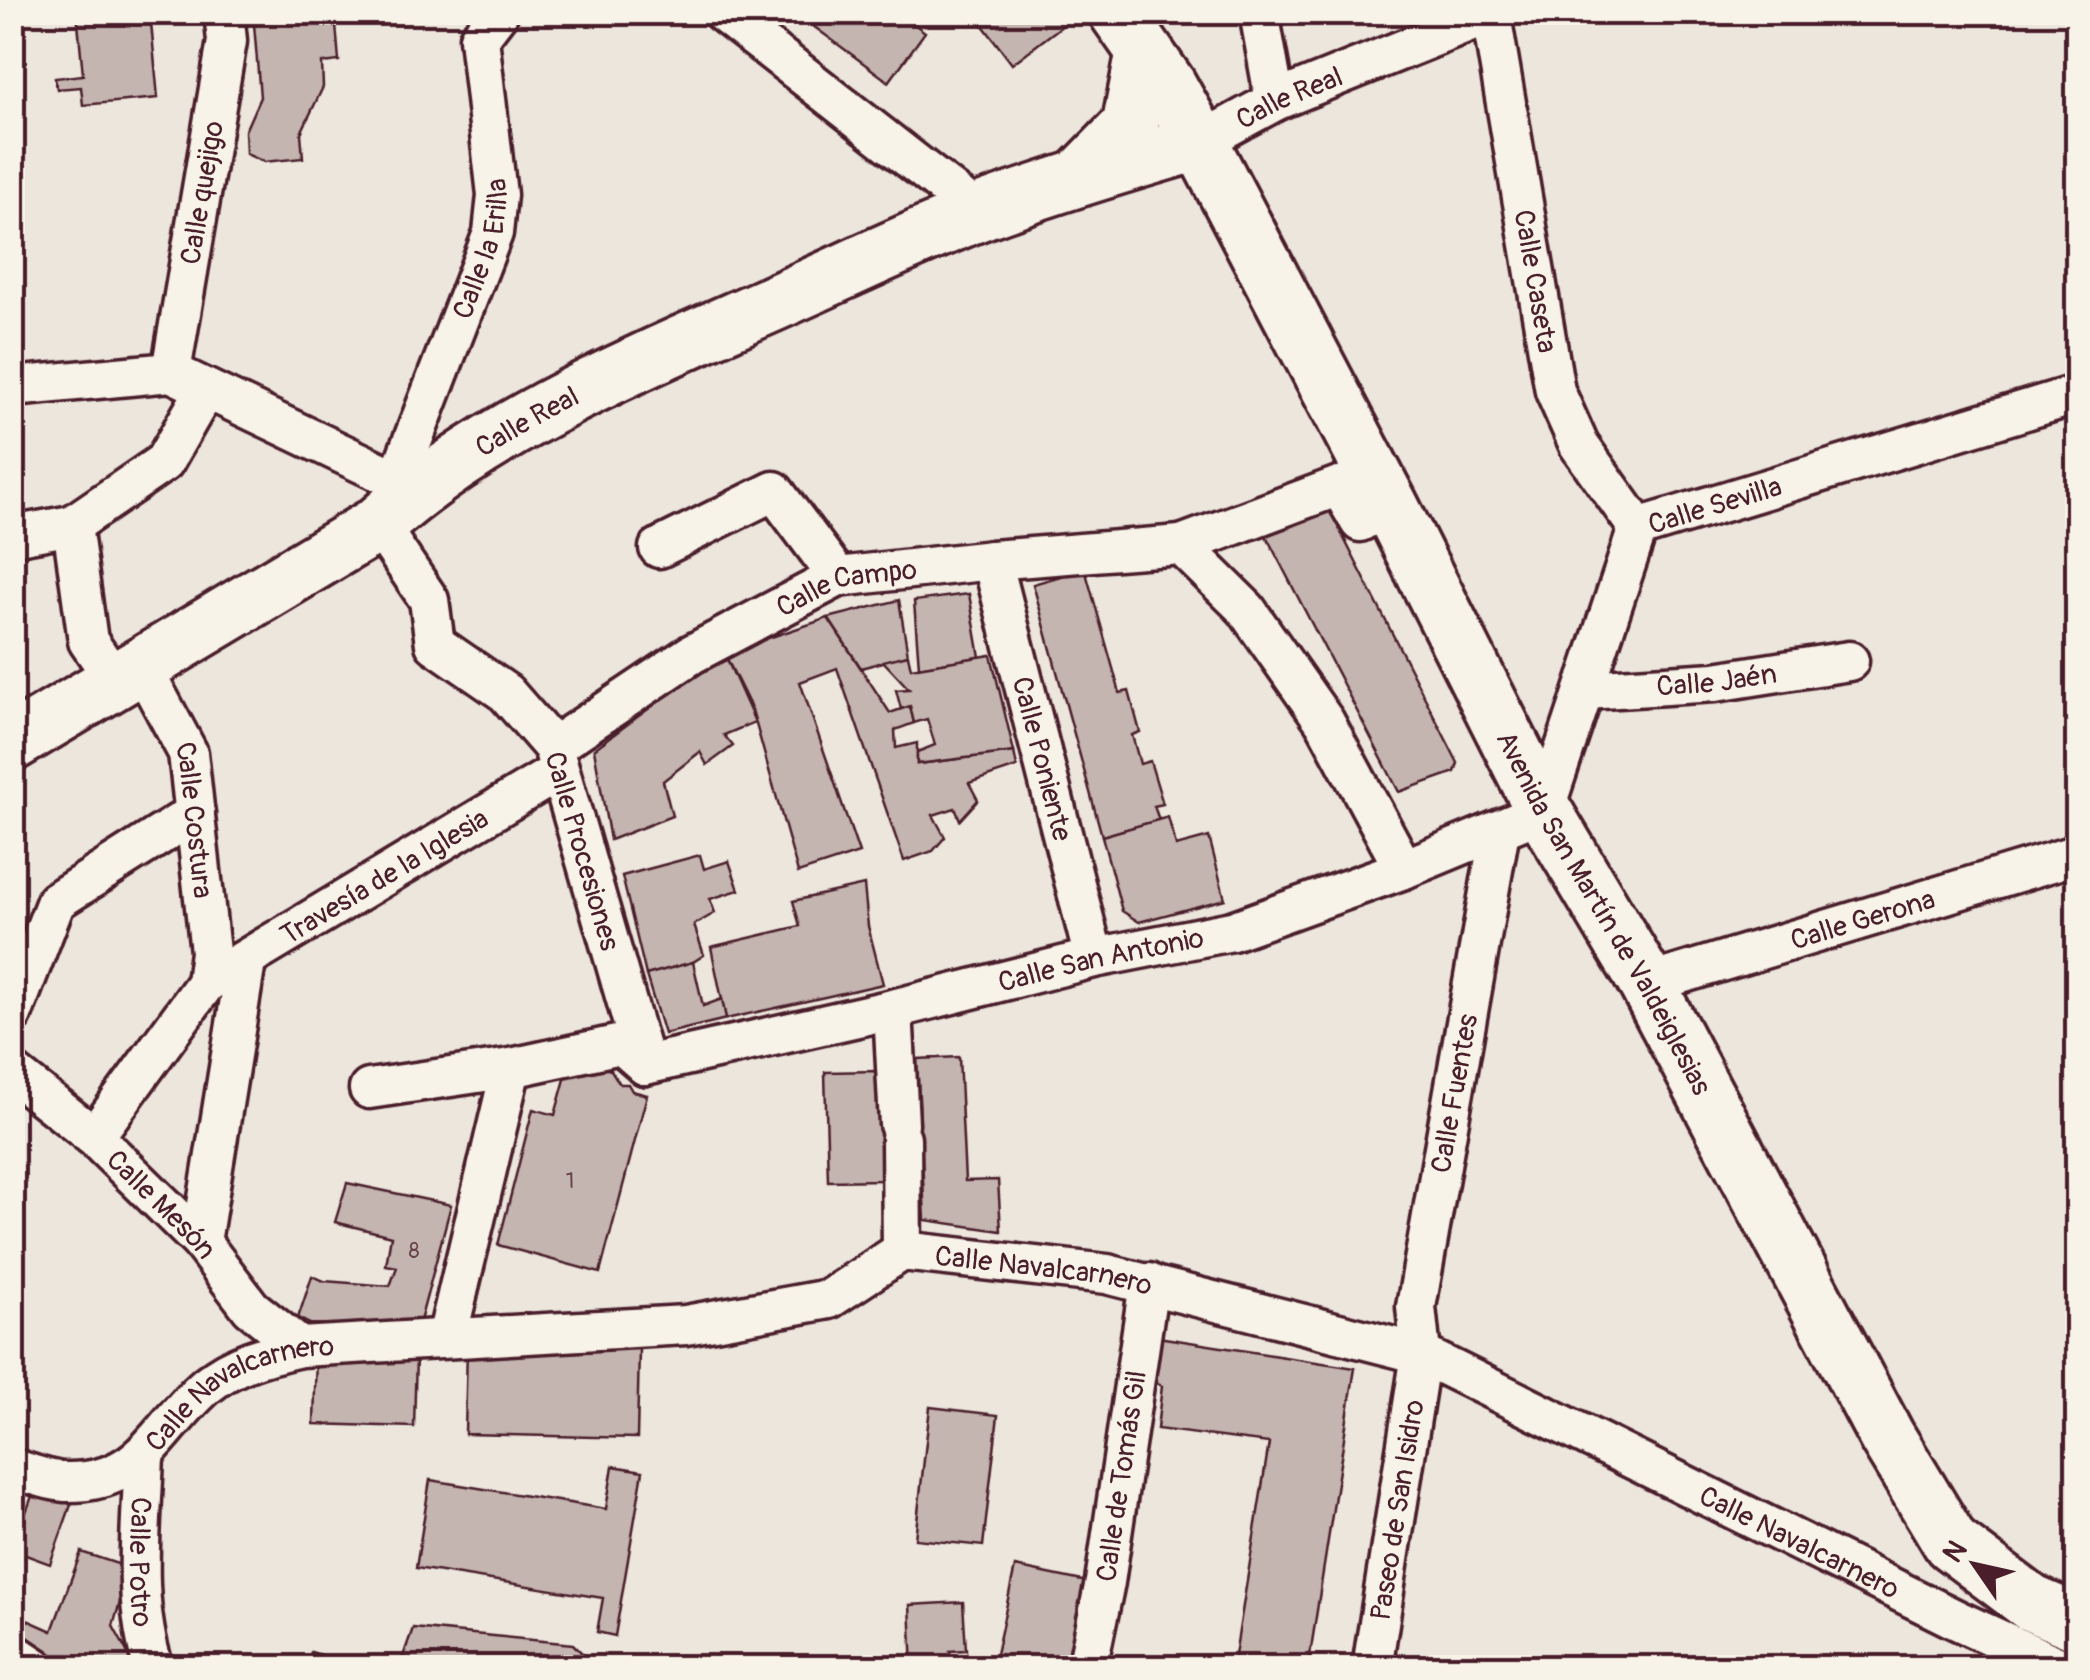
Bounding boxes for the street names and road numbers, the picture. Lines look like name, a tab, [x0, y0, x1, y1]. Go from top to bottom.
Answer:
street label: Calle Real	[1230, 60, 1348, 138]
street label: Calle quejigo	[173, 118, 232, 267]
street label: Calle la Erilla	[445, 176, 516, 324]
street label: Calle Caseta	[1505, 207, 1564, 356]
street label: Calle Real	[469, 379, 585, 465]
street label: Calle Sevilla	[1644, 469, 1786, 543]
street label: Calle Campo	[771, 552, 919, 625]
street label: Calle Jaén	[1655, 657, 1779, 705]
street label: Calle Poniente	[1004, 673, 1079, 845]
street label: Avenida San Martín de Valdeiglesias	[1488, 726, 1719, 1102]
street label: Calle Costura	[166, 736, 220, 900]
street label: Calle Procesiones	[536, 748, 627, 955]
street label: Travesía de la Iglesia	[274, 802, 495, 953]
street label: Calle Gerona	[1786, 882, 1939, 959]
street label: Calle San Antonio	[995, 921, 1207, 1001]
street label: Calle Fuentes	[1424, 1011, 1486, 1176]
street label: Calle Mesón	[98, 1143, 223, 1266]
street label: Calle Navalcarnero	[933, 1239, 1156, 1304]
street label: Calle Navalcarnero	[138, 1329, 335, 1459]
street label: Calle de Tomás Gil	[1089, 1368, 1155, 1584]
street label: Paseo de San Isidro	[1364, 1397, 1433, 1623]
street label: Calle Navalcarnero	[1693, 1479, 1905, 1608]
street label: Calle Potro	[121, 1496, 160, 1629]

